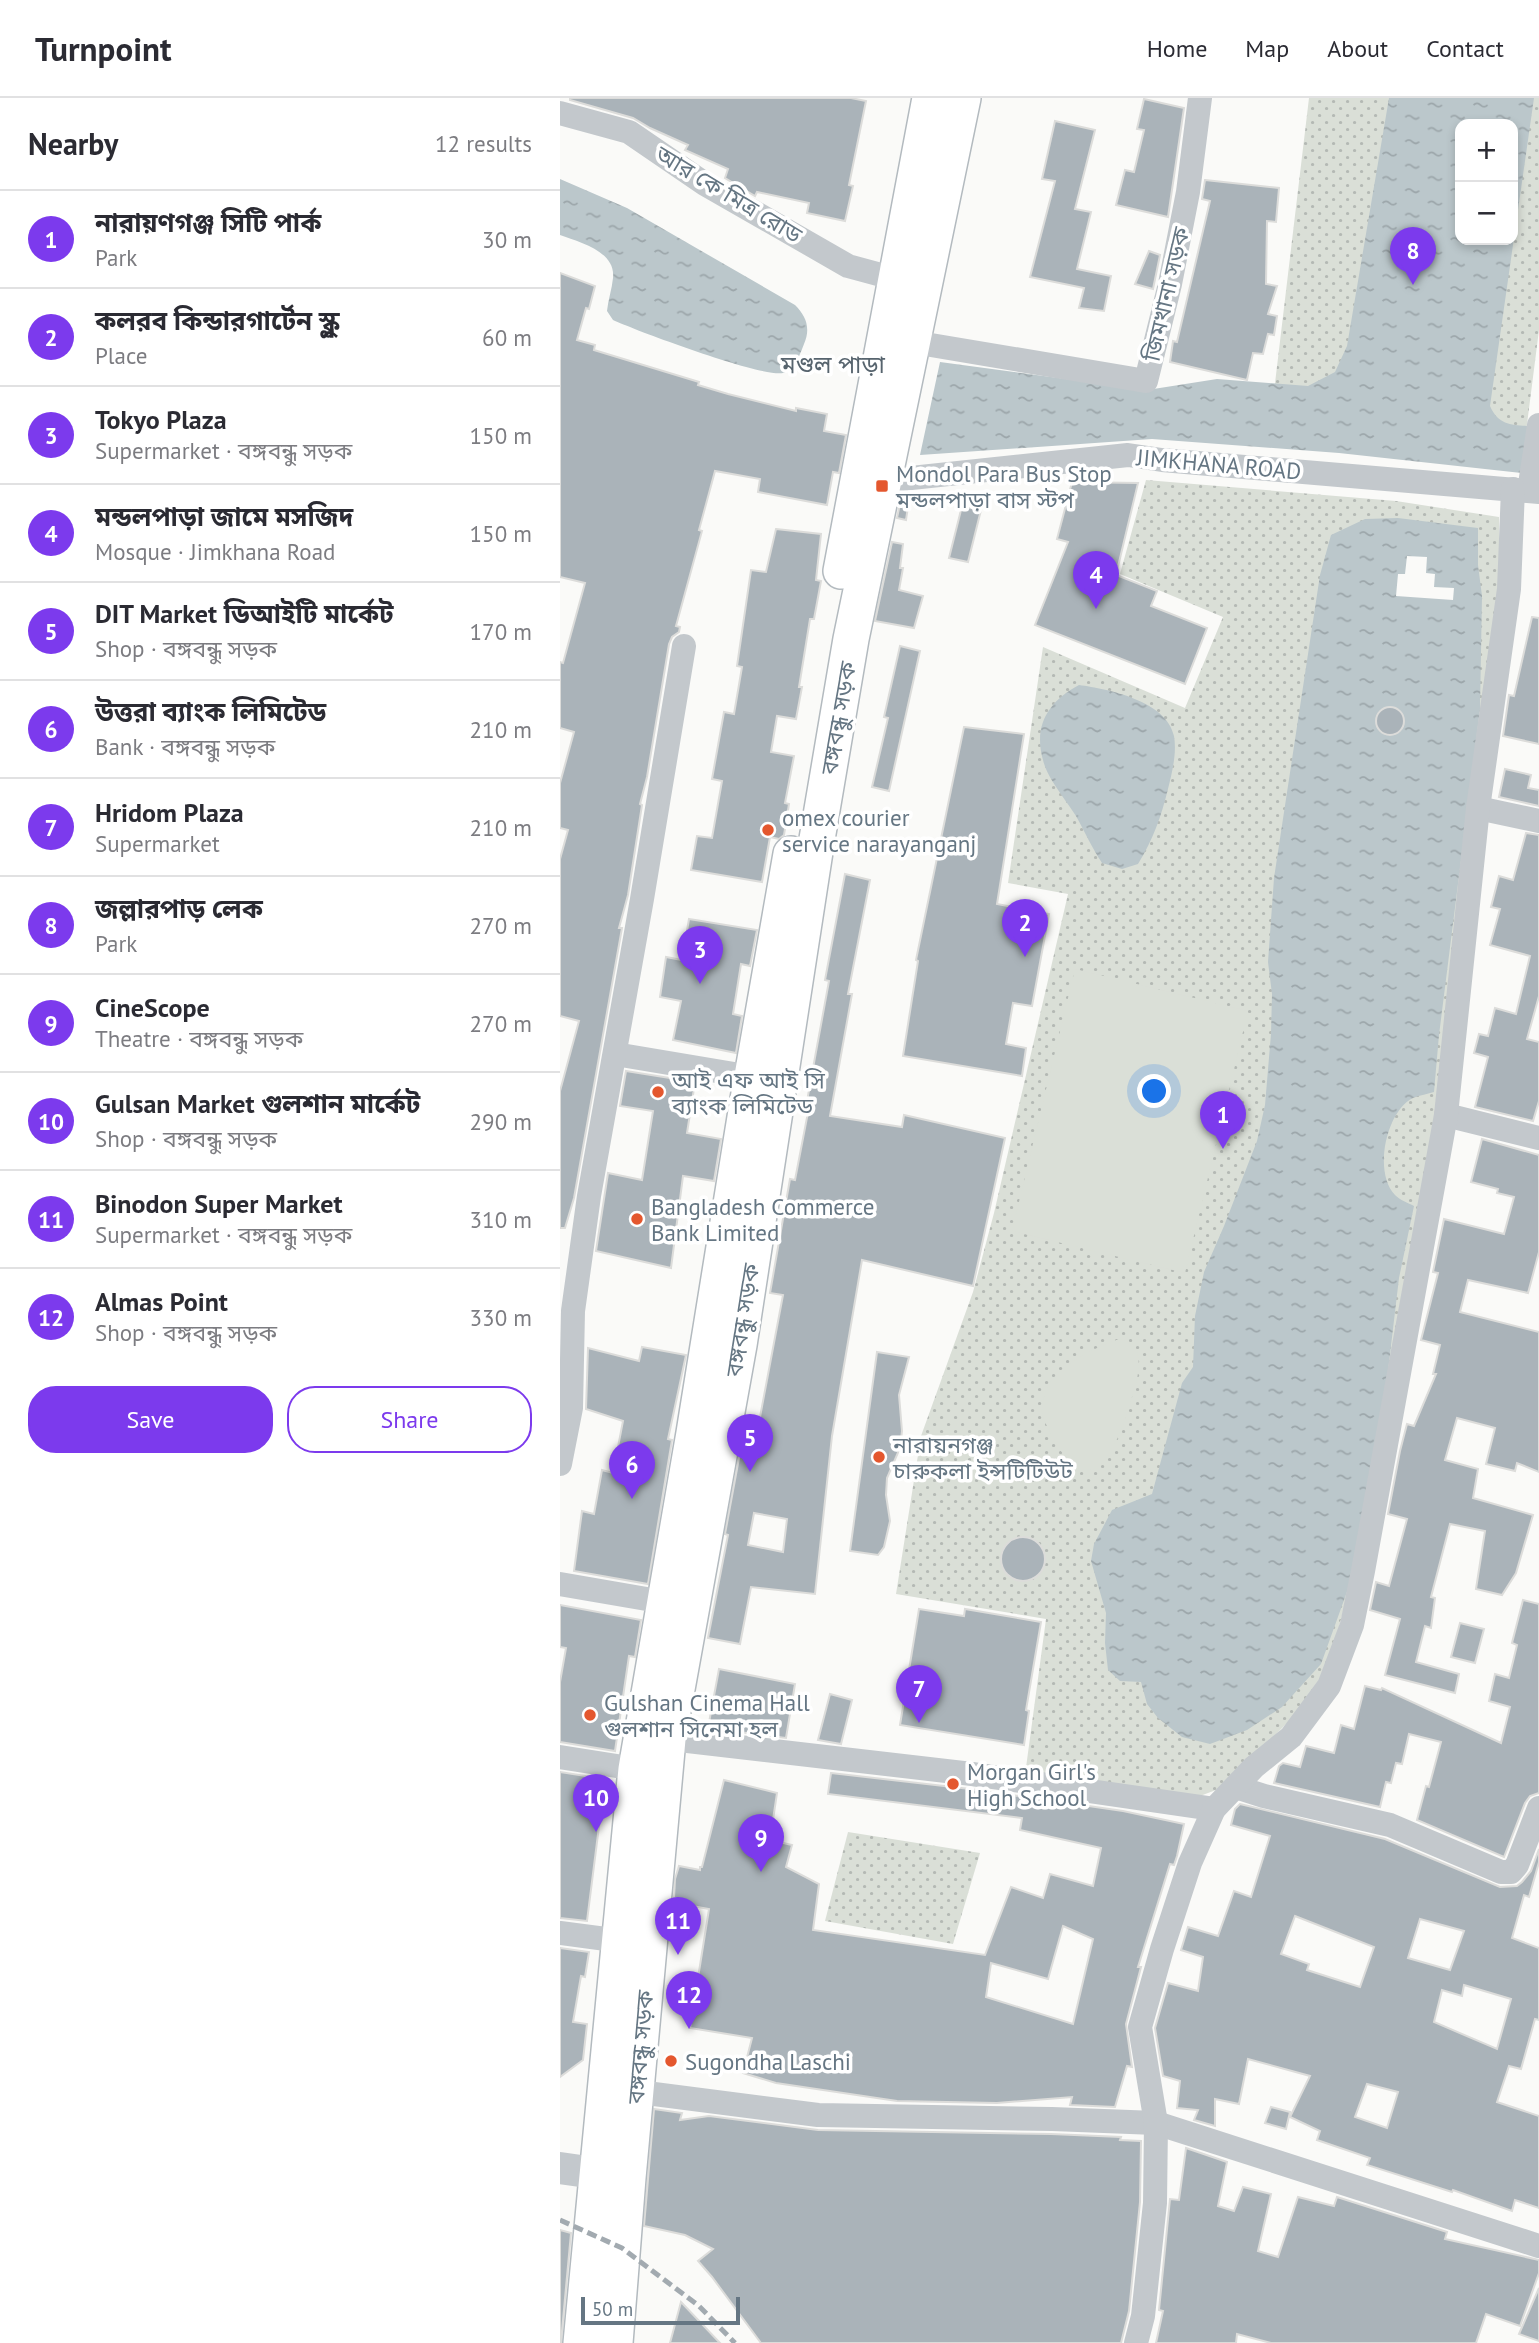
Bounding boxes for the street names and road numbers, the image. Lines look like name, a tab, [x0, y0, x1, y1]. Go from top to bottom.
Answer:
street label: আর কে মিত্র রোড	[650, 138, 808, 249]
street label: জিমখানা সড়ক	[1136, 224, 1196, 365]
street label: JIMKHANA ROAD	[1135, 442, 1302, 486]
street label: বঙ্গবন্ধু সড়ক	[814, 659, 864, 778]
street label: বঙ্গবন্ধু সড়ক	[719, 1261, 767, 1380]
street label: বঙ্গবন্ধু সড়ক	[620, 1988, 661, 2106]

